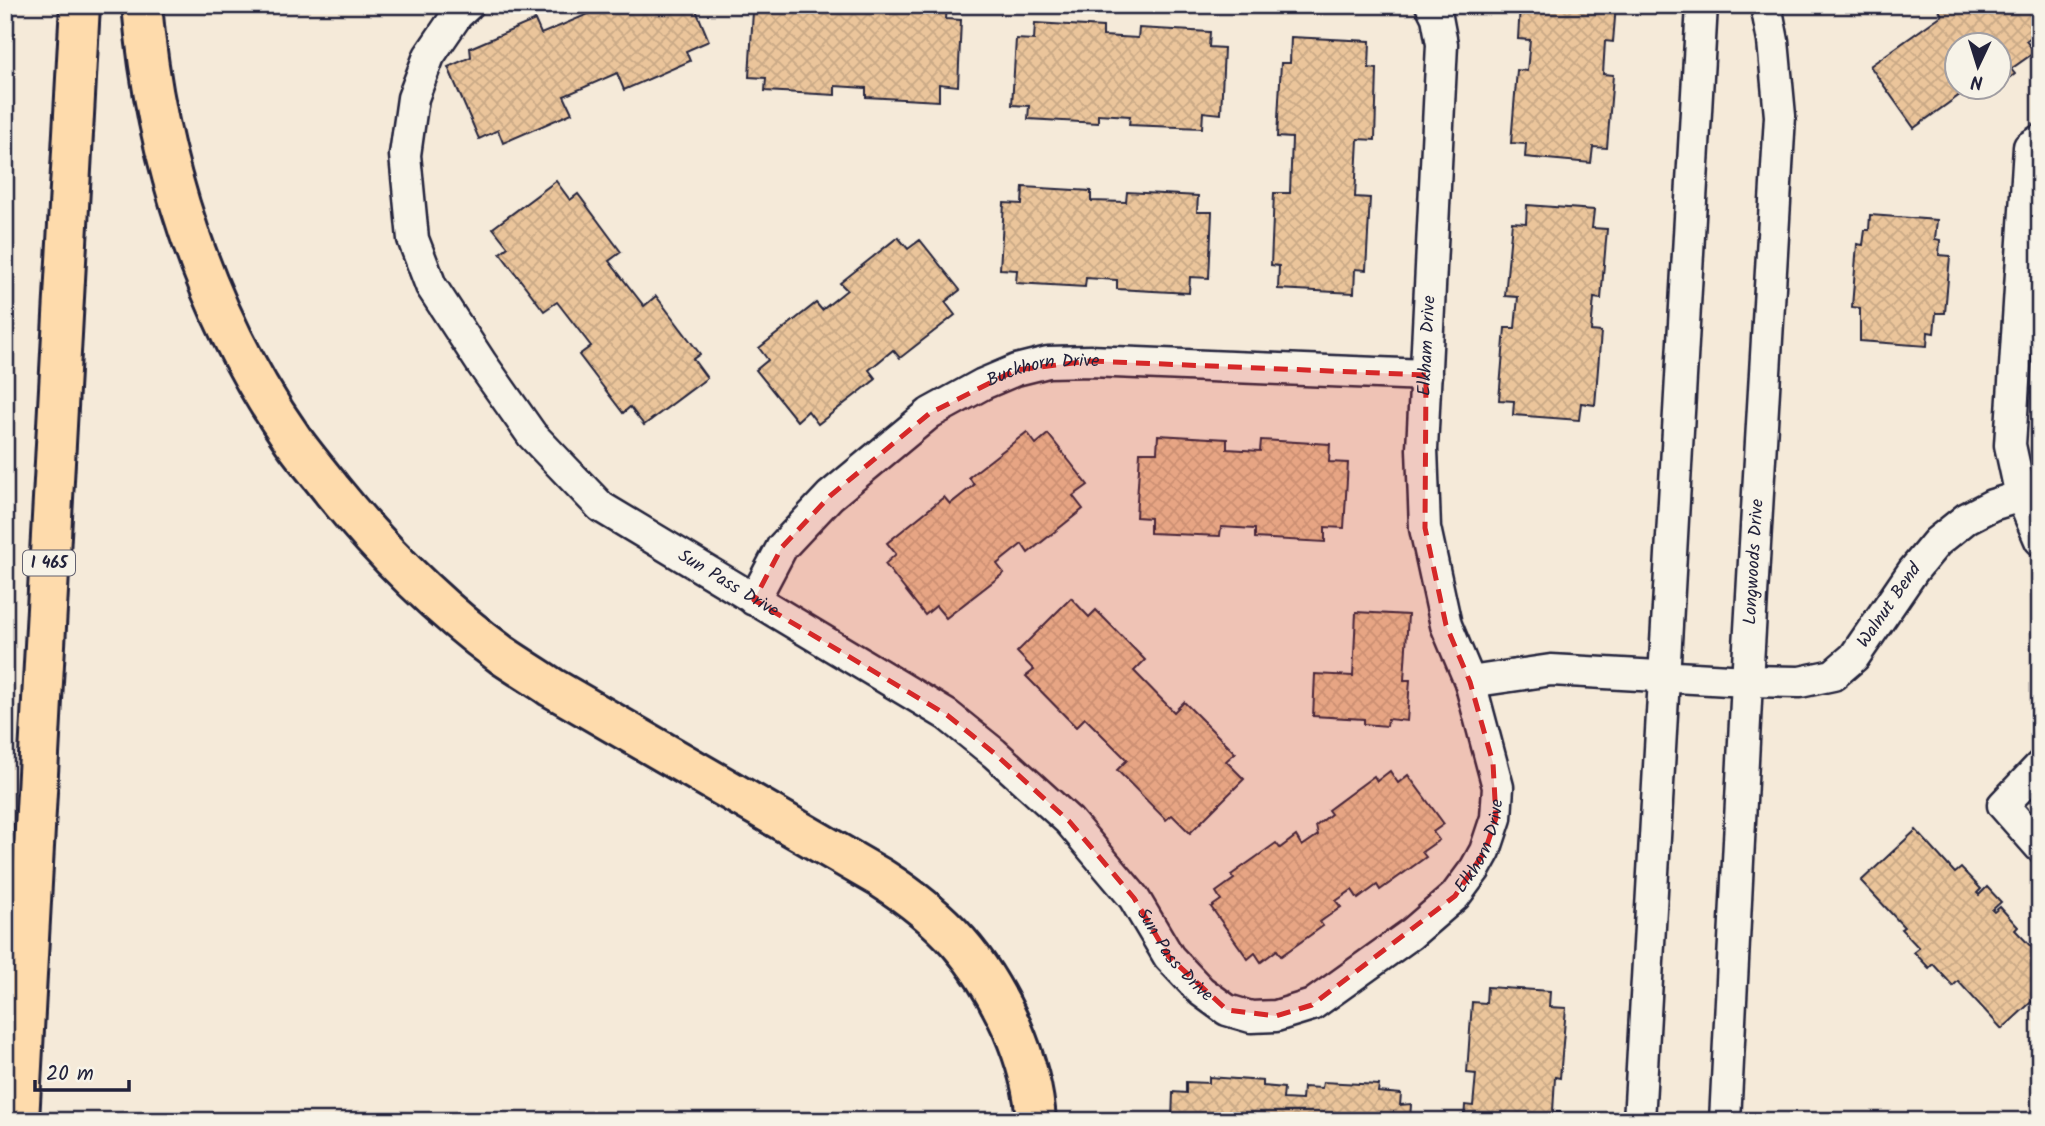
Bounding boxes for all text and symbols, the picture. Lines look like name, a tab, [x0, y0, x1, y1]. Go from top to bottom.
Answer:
north arrow	[1944, 32, 2014, 102]
text: N	[1970, 66, 1984, 96]
street label: Elkham Drive	[1410, 295, 1444, 397]
street label: Buckhorn Drive	[982, 346, 1100, 395]
street label: Longwoods Drive	[1736, 498, 1772, 626]
street label: Sun Pass Drive	[672, 542, 784, 625]
road number: I 465	[23, 550, 75, 576]
street label: Walnut Bend	[1850, 556, 1929, 654]
street label: Elkhorn Drive	[1447, 798, 1512, 899]
street label: Sun Pass Drive	[1128, 902, 1219, 1010]
scale bar	[35, 1049, 130, 1093]
text: 20 m	[46, 1058, 94, 1091]

